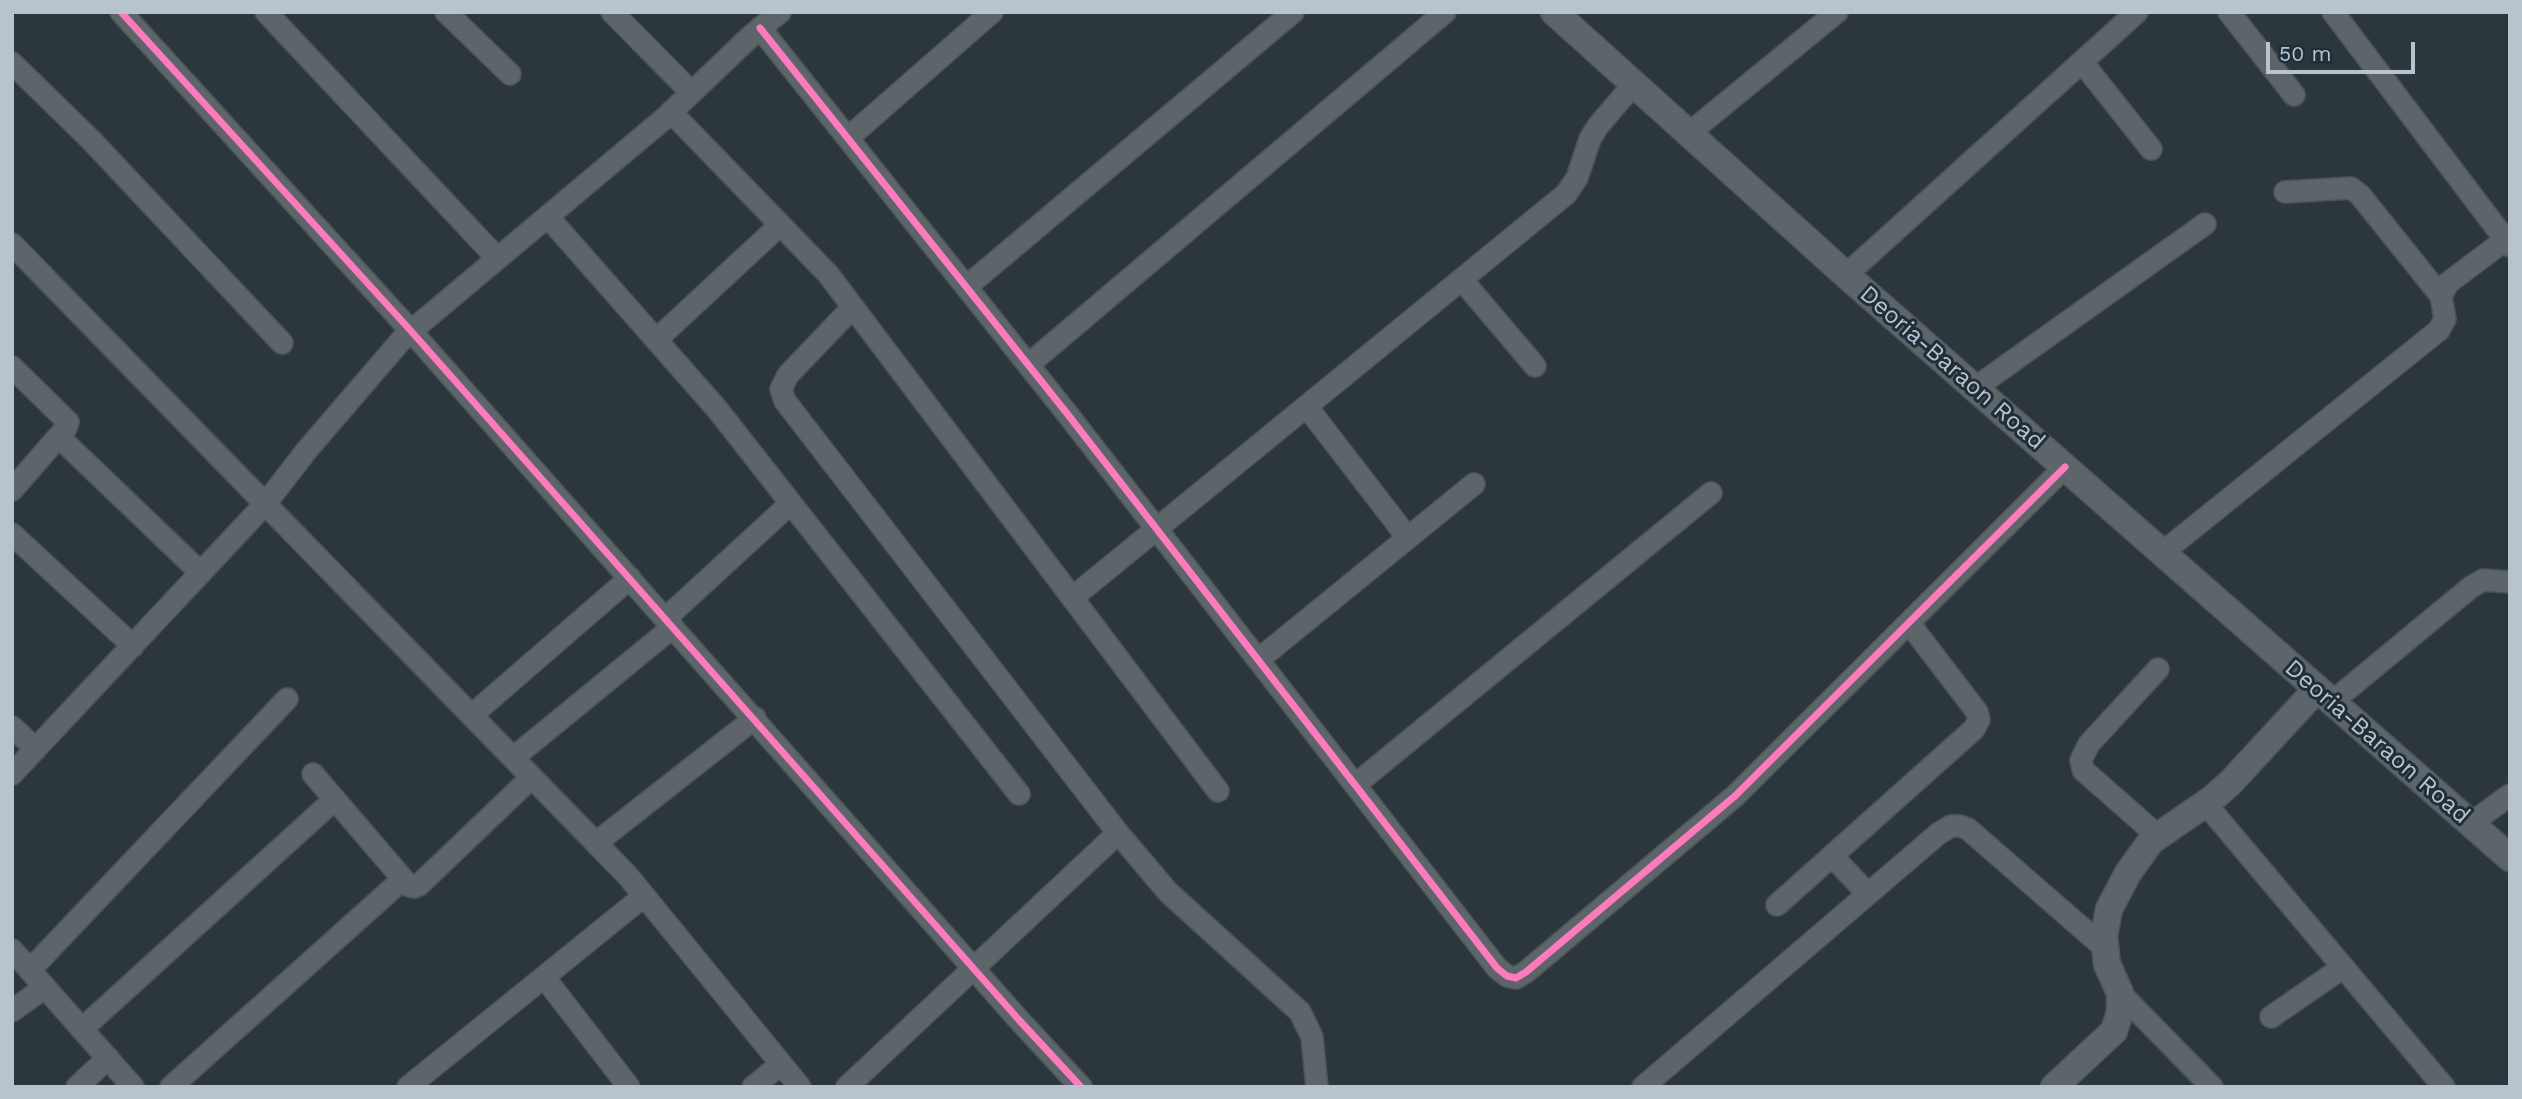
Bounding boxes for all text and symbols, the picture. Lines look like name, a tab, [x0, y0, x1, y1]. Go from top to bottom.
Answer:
scale bar	[2270, 28, 2419, 72]
text: 50 m	[2279, 41, 2331, 66]
street label: Deoria-Baraon Road	[1854, 280, 2050, 456]
street label: Deoria-Baraon Road	[2279, 654, 2475, 830]

